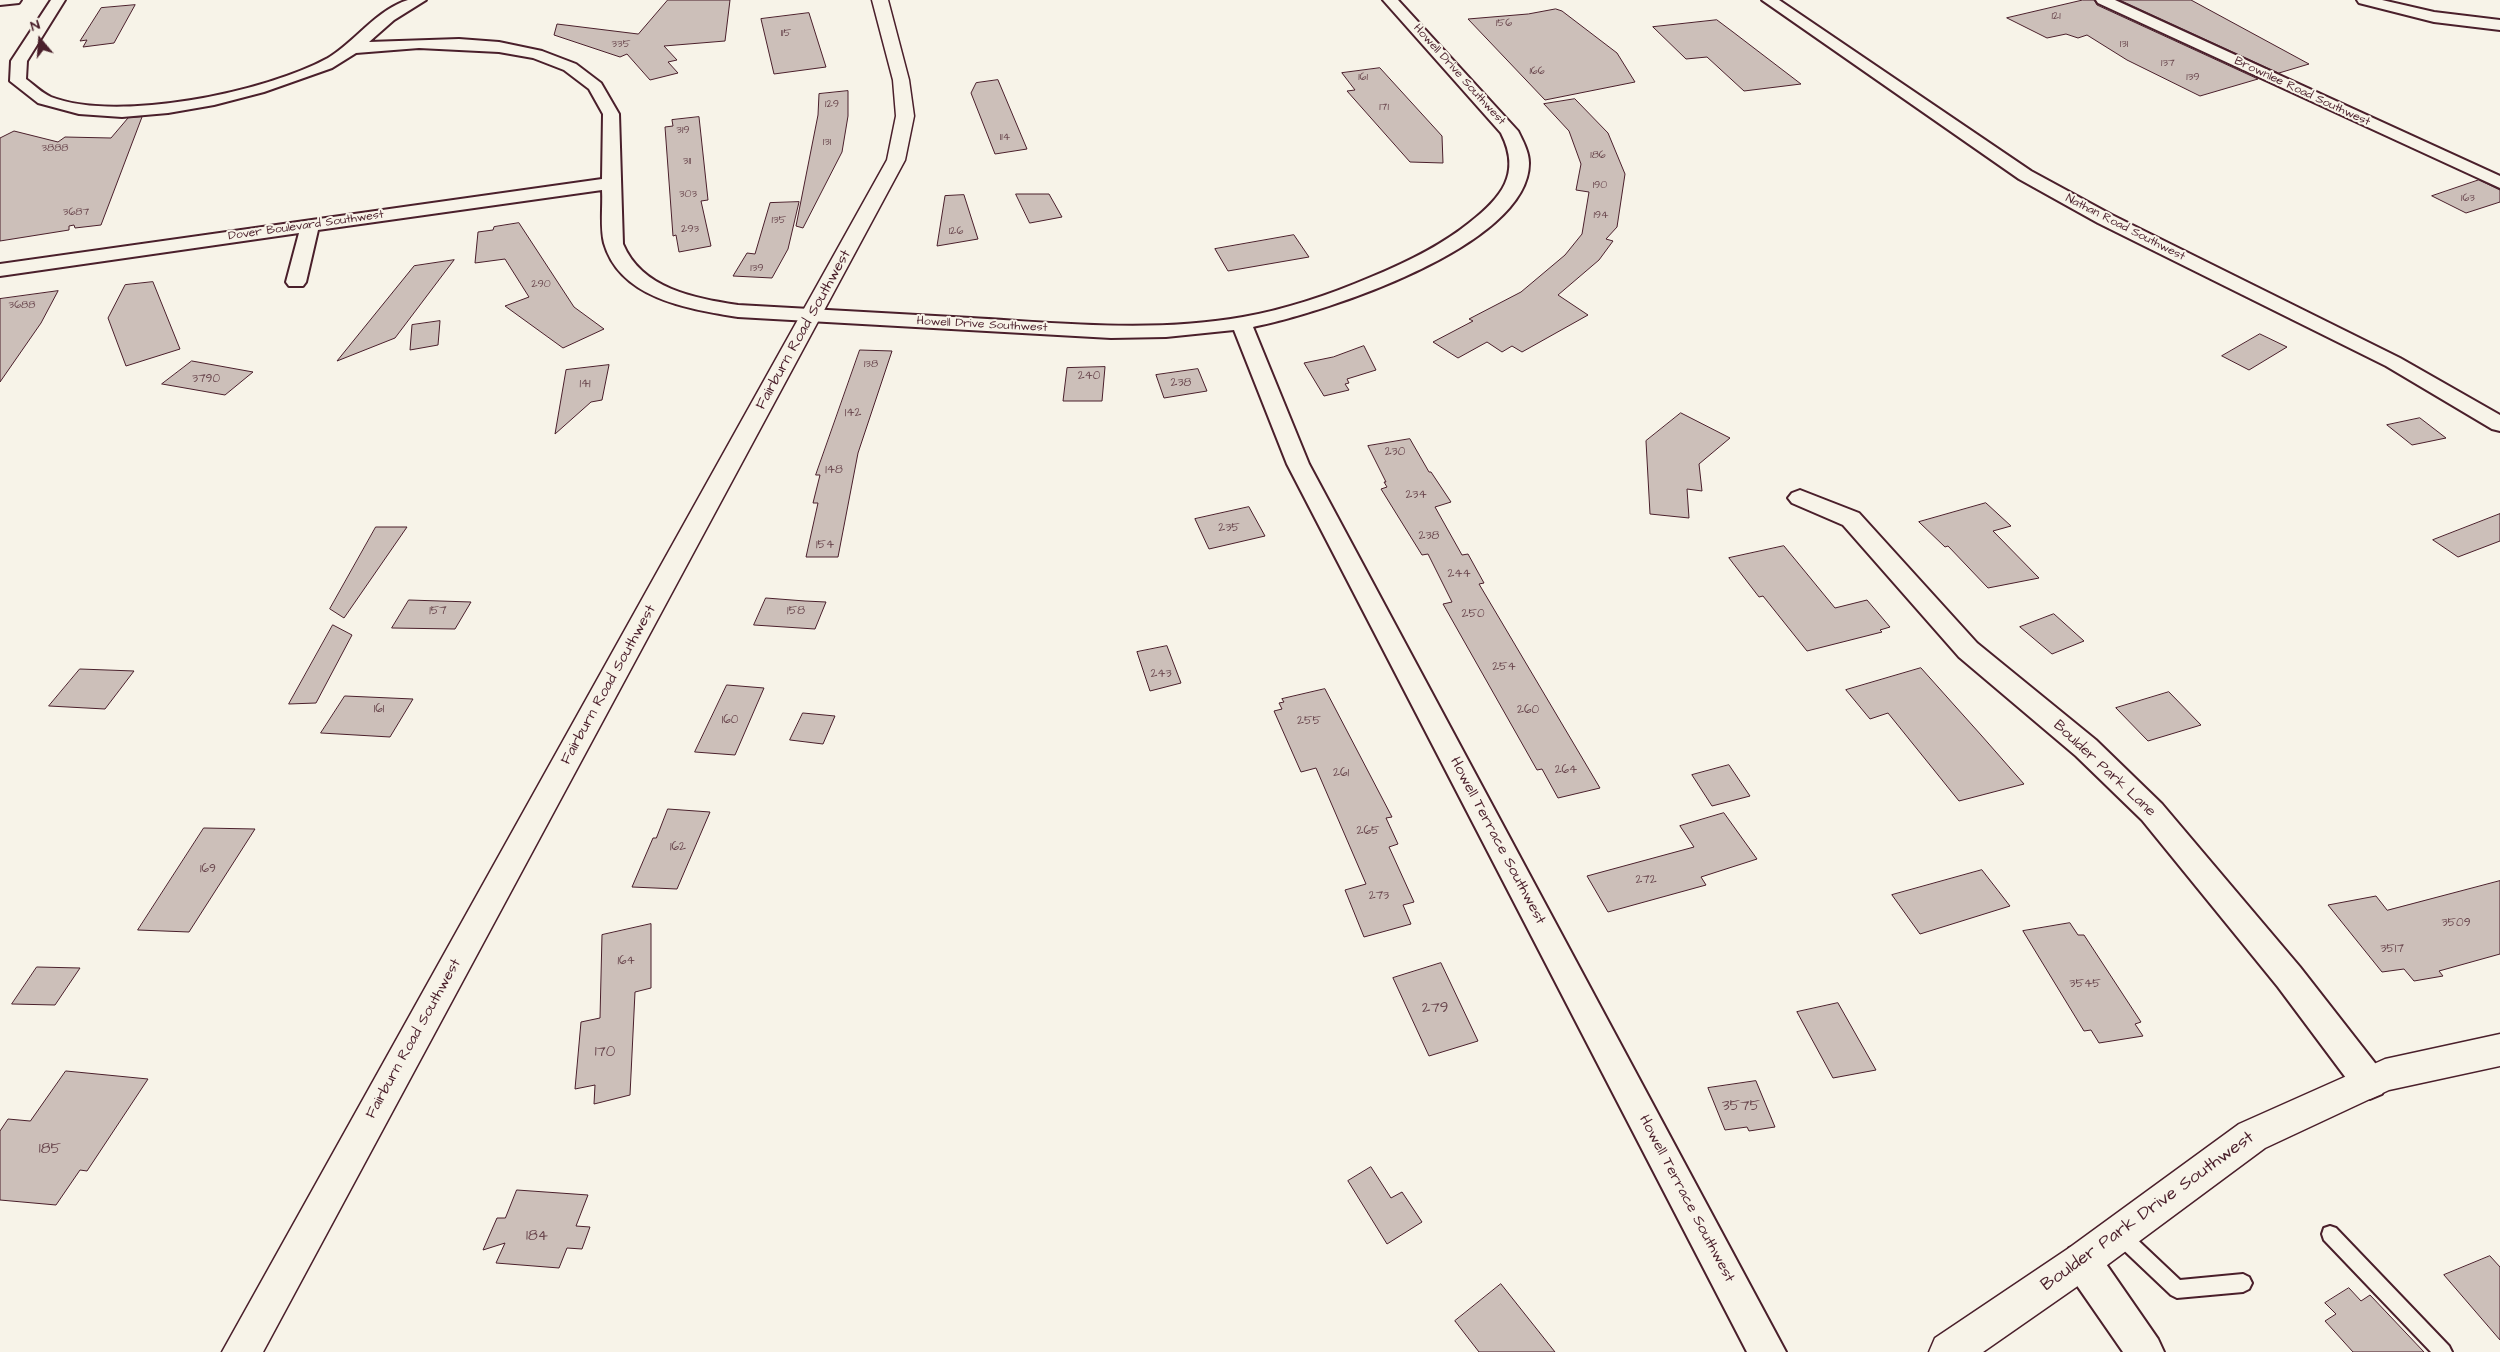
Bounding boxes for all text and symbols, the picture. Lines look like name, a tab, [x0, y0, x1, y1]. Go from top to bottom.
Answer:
house number: 121	[2051, 10, 2061, 24]
north arrow	[15, 15, 65, 65]
text: N	[28, 15, 43, 37]
house number: 156	[1496, 17, 1512, 31]
street label: Howell Drive Southwest	[1410, 22, 1508, 128]
house number: 115	[781, 27, 791, 41]
house number: 335	[612, 38, 630, 52]
house number: 131	[2120, 38, 2128, 52]
street label: Brownlee Road Southwest	[2232, 54, 2372, 130]
house number: 137	[2161, 57, 2175, 71]
house number: 166	[1529, 65, 1545, 79]
house number: 161	[1358, 71, 1368, 85]
house number: 139	[2186, 71, 2200, 85]
house number: 129	[825, 98, 839, 112]
house number: 171	[1379, 101, 1389, 115]
house number: 319	[676, 124, 690, 138]
house number: 114	[1000, 131, 1010, 145]
house number: 131	[823, 136, 831, 150]
house number: 3888	[42, 142, 68, 156]
house number: 186	[1590, 149, 1606, 163]
house number: 311	[683, 155, 691, 169]
house number: 190	[1593, 179, 1607, 193]
house number: 303	[679, 188, 697, 202]
street label: Nathan Road Southwest	[2063, 192, 2187, 264]
house number: 163	[2461, 192, 2475, 206]
house number: 3687	[63, 206, 89, 220]
street label: Dover Boulevard Southwest	[227, 208, 385, 244]
house number: 194	[1593, 209, 1609, 223]
house number: 135	[772, 214, 786, 228]
house number: 293	[681, 223, 699, 237]
house number: 126	[949, 225, 963, 239]
street label: Fairburn Road Southwest	[753, 247, 855, 413]
house number: 139	[750, 262, 764, 276]
house number: 290	[531, 278, 551, 292]
house number: 3688	[9, 299, 35, 313]
street label: Howell Drive Southwest	[916, 314, 1048, 336]
house number: 138	[864, 358, 878, 372]
house number: 240	[1078, 369, 1100, 383]
house number: 3790	[192, 372, 220, 386]
house number: 238	[1171, 376, 1191, 390]
house number: 141	[579, 377, 591, 391]
house number: 142	[845, 406, 861, 420]
house number: 230	[1385, 445, 1405, 459]
house number: 148	[825, 463, 843, 477]
house number: 234	[1405, 488, 1427, 502]
house number: 235	[1218, 521, 1240, 535]
house number: 238	[1419, 529, 1439, 543]
house number: 154	[816, 538, 834, 552]
house number: 244	[1447, 567, 1471, 581]
street label: Fairburn Road Southwest	[558, 602, 660, 768]
house number: 157	[429, 604, 447, 618]
house number: 158	[787, 604, 805, 618]
house number: 250	[1462, 607, 1484, 621]
house number: 254	[1492, 660, 1516, 674]
house number: 243	[1150, 667, 1172, 681]
house number: 161	[374, 702, 384, 716]
house number: 260	[1517, 703, 1539, 717]
house number: 160	[722, 713, 738, 727]
house number: 255	[1297, 714, 1321, 728]
street label: Boulder Park Lane	[2049, 717, 2159, 821]
street label: Howell Terrace Southwest	[1445, 754, 1549, 928]
house number: 264	[1555, 763, 1577, 777]
house number: 261	[1333, 766, 1349, 780]
house number: 265	[1357, 824, 1379, 838]
house number: 162	[670, 840, 686, 854]
house number: 169	[200, 862, 216, 876]
house number: 272	[1635, 873, 1657, 887]
house number: 273	[1369, 889, 1389, 903]
house number: 3509	[2441, 916, 2471, 930]
house number: 3517	[2380, 942, 2404, 956]
house number: 164	[617, 954, 635, 968]
street label: Fairburn Road Southwest	[363, 956, 465, 1122]
house number: 3545	[2069, 977, 2101, 991]
house number: 279	[1422, 1000, 1448, 1018]
house number: 170	[595, 1044, 615, 1062]
house number: 3575	[1722, 1098, 1760, 1116]
street label: Howell Terrace Southwest	[1634, 1112, 1738, 1286]
street label: Boulder Park Drive Southwest	[2037, 1127, 2259, 1297]
house number: 185	[39, 1141, 61, 1159]
house number: 184	[526, 1228, 548, 1246]

